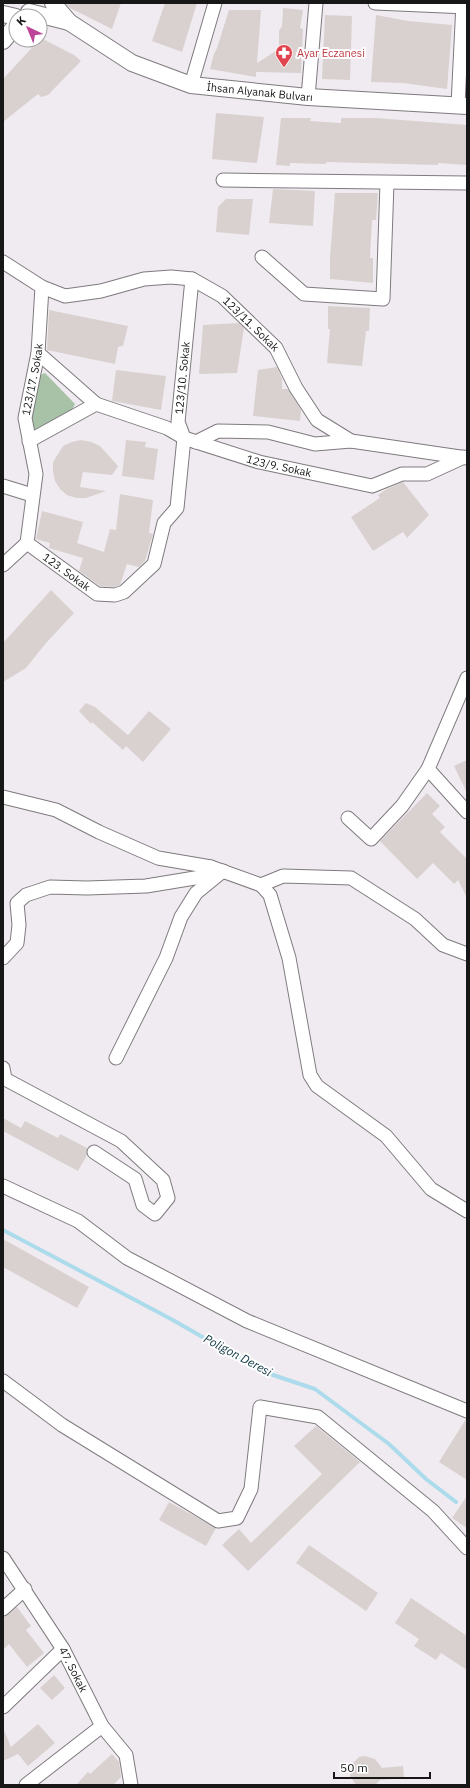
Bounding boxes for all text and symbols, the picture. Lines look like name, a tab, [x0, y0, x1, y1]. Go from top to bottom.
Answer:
north arrow	[8, 8, 48, 48]
text: K	[13, 13, 29, 29]
pharmacy icon: Ayar Eczanesi	[274, 43, 294, 68]
place label: Ayar Eczanesi	[297, 46, 365, 60]
street label: İhsan Alyanak Bulvarı	[206, 80, 313, 104]
street label: 123/11. Sokak	[220, 294, 282, 354]
street label: 123/10. Sokak	[172, 341, 193, 415]
street label: 123/17. Sokak	[19, 343, 46, 417]
street label: 123/9. Sokak	[245, 451, 313, 480]
street label: 123. Sokak	[40, 550, 93, 594]
water label: Poligon Deresi	[201, 1331, 276, 1380]
street label: 47. Sokak	[56, 1645, 91, 1695]
scale bar	[334, 1754, 430, 1780]
text: 50 m	[340, 1760, 368, 1775]

